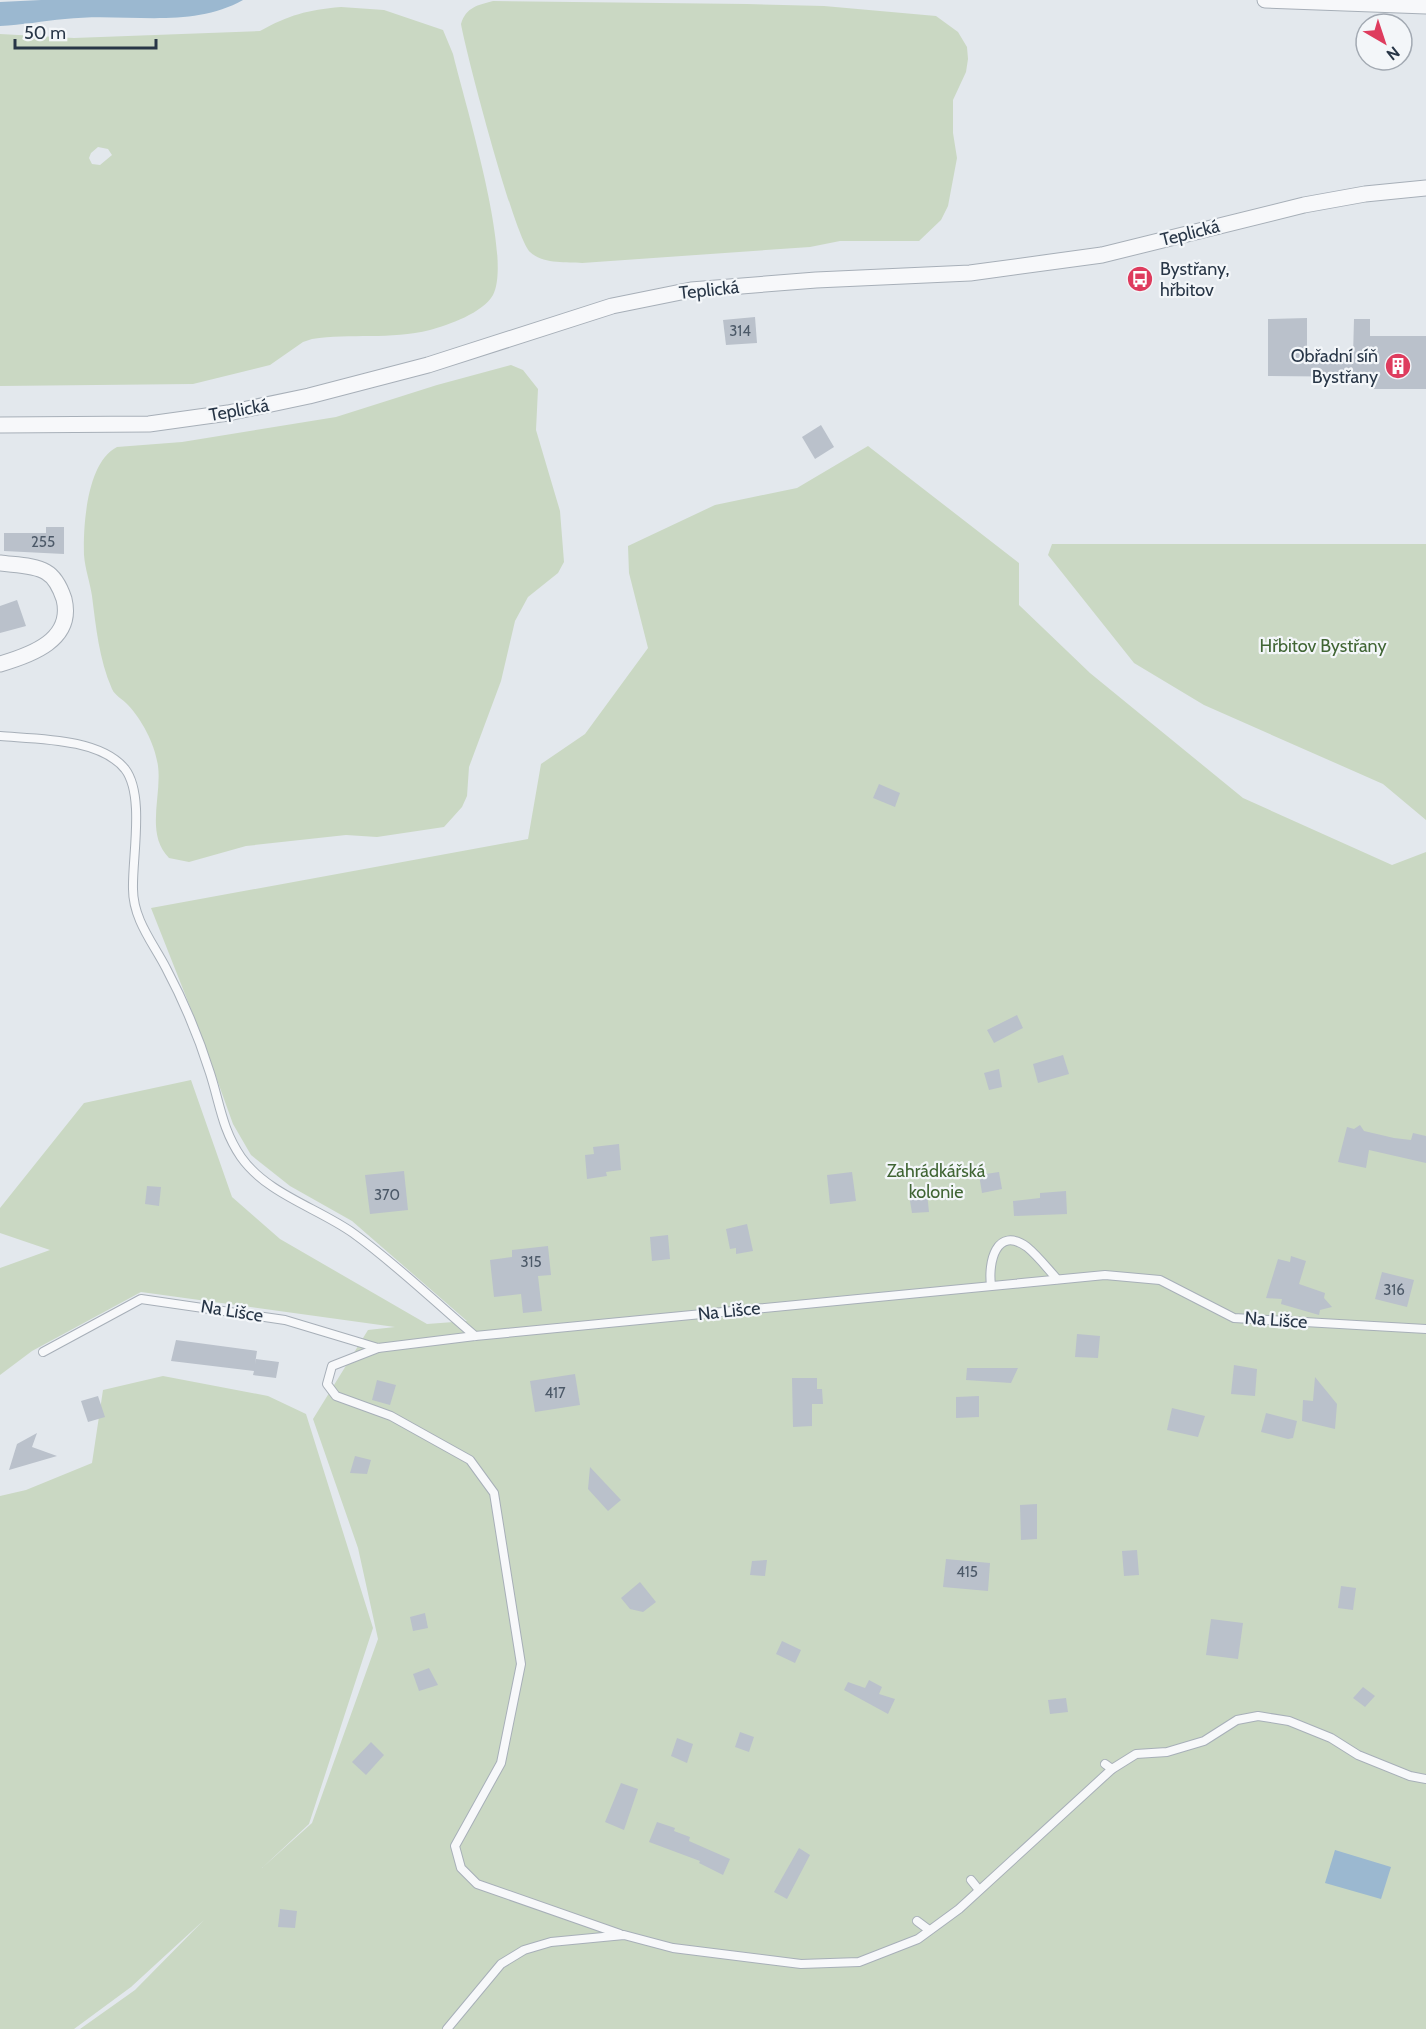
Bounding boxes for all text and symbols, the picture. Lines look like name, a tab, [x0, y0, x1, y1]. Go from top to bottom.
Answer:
scale bar	[15, 12, 156, 50]
north arrow	[1354, 12, 1414, 72]
text: 50 m	[24, 22, 66, 44]
text: N	[1383, 42, 1403, 64]
street label: Teplická	[1158, 215, 1222, 251]
place label: Bystřany, hřbitov	[1160, 258, 1229, 301]
bus stop icon: Bystřany, hřbitov	[1125, 264, 1155, 294]
street label: Teplická	[678, 276, 740, 304]
house number: 314	[729, 322, 751, 340]
place label: Obřadní síň Bystřany	[1291, 345, 1378, 388]
building icon: Obřadní síň Bystřany	[1383, 351, 1413, 381]
street label: Teplická	[207, 394, 271, 426]
house number: 255	[31, 533, 55, 551]
park label: Hřbitov Bystřany	[1260, 635, 1387, 657]
park label: Zahrádkářská kolonie	[887, 1160, 986, 1203]
house number: 370	[374, 1186, 400, 1204]
house number: 315	[520, 1253, 542, 1271]
house number: 316	[1383, 1281, 1405, 1299]
street label: Na Lišce	[199, 1295, 265, 1327]
street label: Na Lišce	[697, 1297, 761, 1325]
street label: Na Lišce	[1244, 1307, 1308, 1333]
house number: 417	[544, 1384, 566, 1402]
house number: 415	[956, 1563, 978, 1581]

